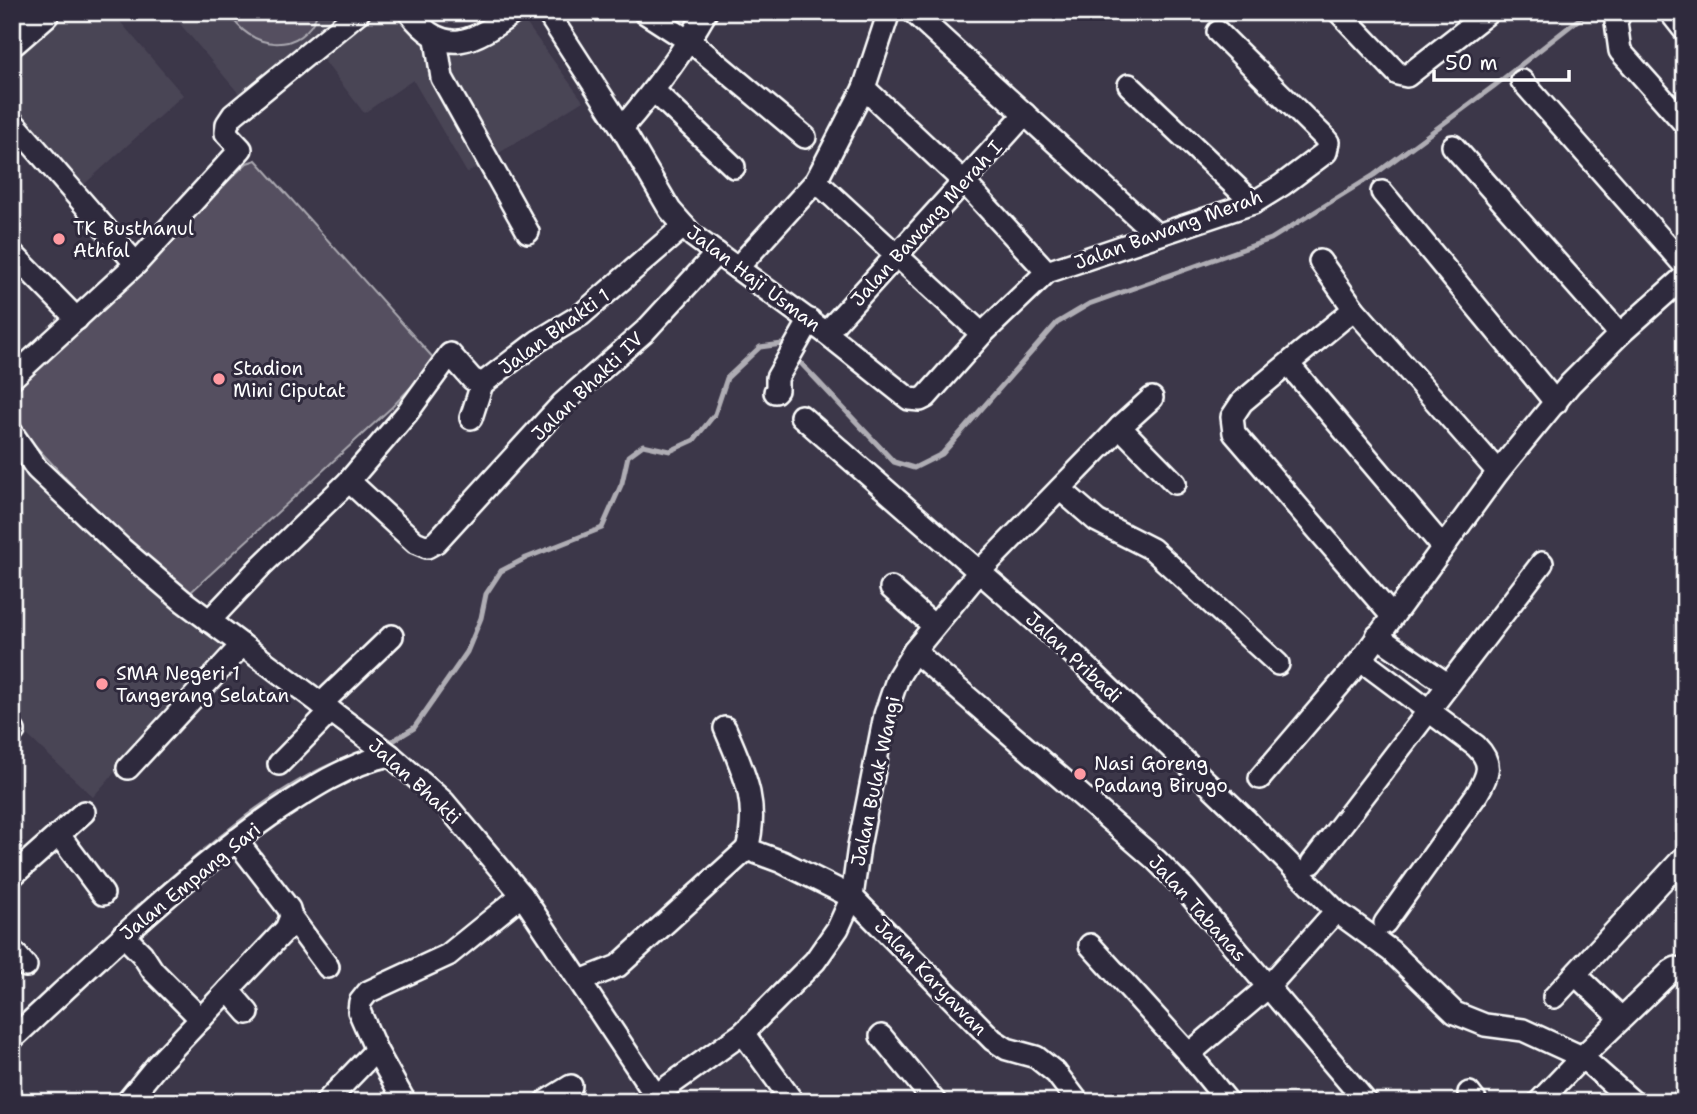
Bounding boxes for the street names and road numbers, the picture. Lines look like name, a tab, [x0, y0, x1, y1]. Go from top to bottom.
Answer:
street label: Jalan Bawang Merah I	[845, 135, 1008, 312]
street label: Jalan Bawang Merah	[1071, 184, 1266, 275]
street label: Jalan Haji Usman	[681, 220, 826, 337]
street label: Jalan Bhakti 1	[494, 283, 615, 380]
street label: Jalan Bhakti IV	[526, 326, 649, 446]
street label: Jalan Pribadi	[1020, 606, 1127, 708]
street label: Jalan Bulak Wangi	[845, 694, 906, 868]
street label: Jalan Bhakti	[363, 733, 466, 830]
street label: Jalan Empang Sari	[115, 817, 266, 946]
street label: Jalan Tabanas	[1143, 850, 1252, 967]
street label: Jalan Karyawan	[869, 914, 992, 1041]

